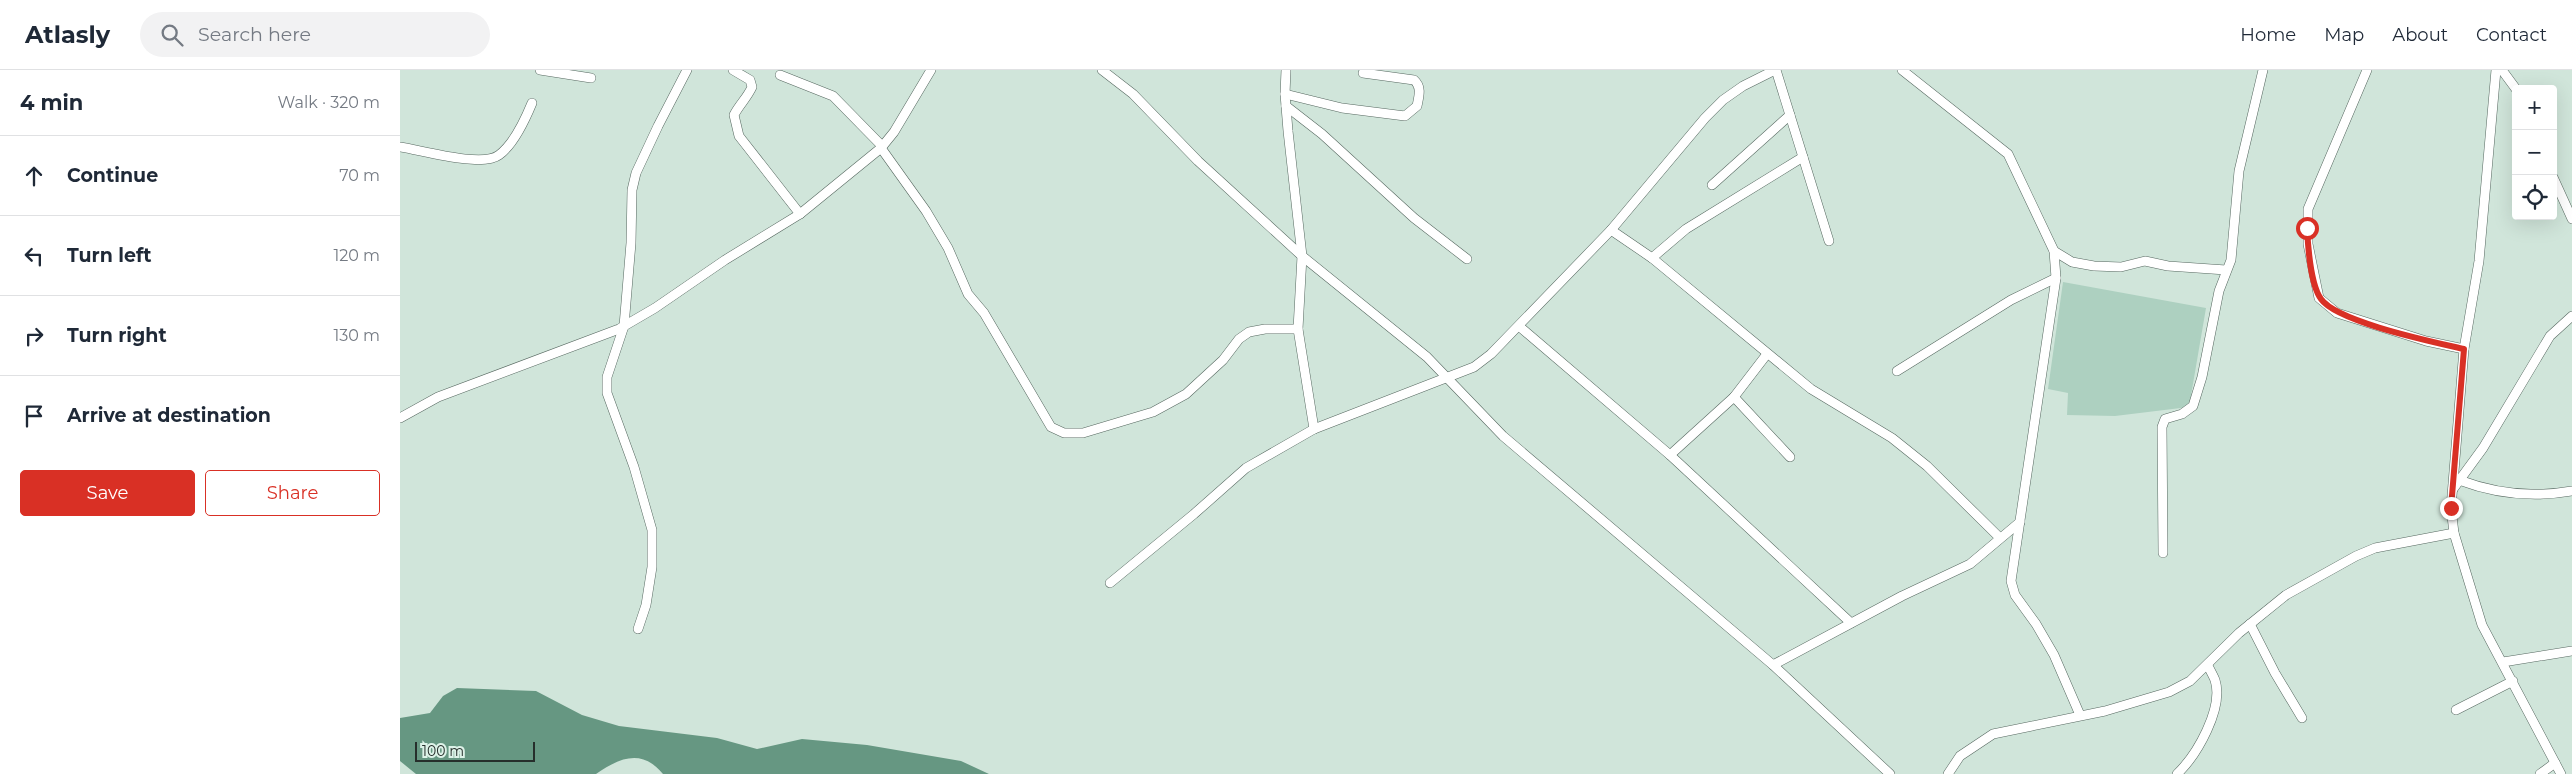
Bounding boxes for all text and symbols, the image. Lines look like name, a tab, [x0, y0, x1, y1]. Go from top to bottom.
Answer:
search box	[140, 12, 490, 57]
text: Atlasly	[25, 20, 110, 49]
icon: search	[158, 21, 186, 49]
text: Search here	[198, 23, 311, 46]
text: Home	[2240, 24, 2296, 46]
text: Map	[2324, 24, 2364, 46]
text: About	[2392, 24, 2448, 46]
text: Contact	[2476, 24, 2547, 46]
map controls	[2512, 85, 2557, 220]
button: +	[2512, 85, 2557, 130]
text: 4 min	[20, 90, 83, 115]
text: Walk · 320 m	[278, 93, 380, 112]
button: −	[2512, 130, 2557, 175]
icon: ahead	[20, 162, 48, 190]
text: Continue	[67, 164, 158, 187]
text: 70 m	[339, 166, 380, 185]
button: locate	[2512, 175, 2557, 220]
route start	[2296, 217, 2319, 240]
icon: left	[20, 242, 48, 270]
text: Turn left	[67, 244, 152, 267]
text: 120 m	[333, 246, 380, 265]
icon: right	[20, 322, 48, 350]
text: Turn right	[67, 324, 167, 347]
text: 130 m	[333, 326, 380, 345]
icon: arrive	[20, 402, 48, 430]
text: Arrive at destination	[67, 404, 271, 427]
button: Save	[20, 470, 195, 516]
button: Share	[205, 470, 380, 516]
route end	[2440, 497, 2463, 520]
scale bar	[415, 739, 535, 762]
text: 100 m	[422, 742, 464, 760]

